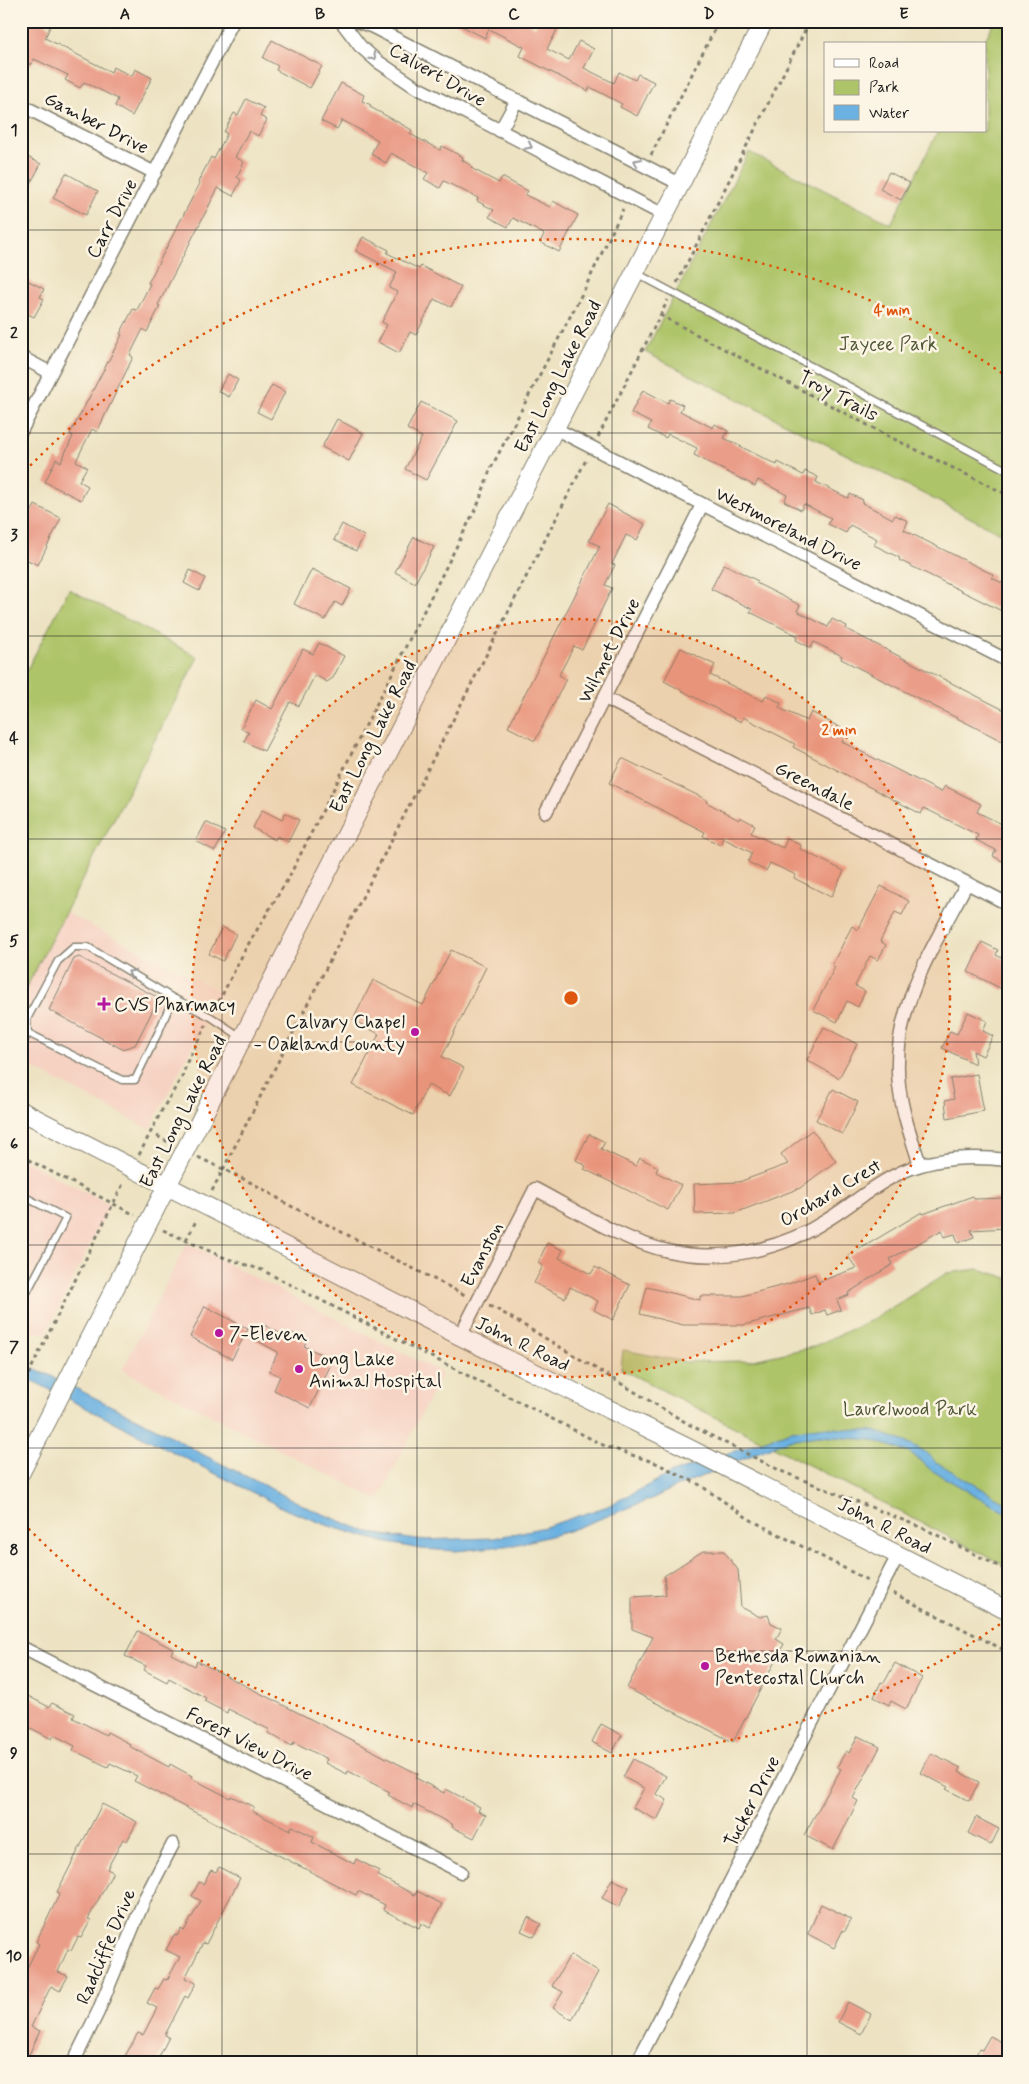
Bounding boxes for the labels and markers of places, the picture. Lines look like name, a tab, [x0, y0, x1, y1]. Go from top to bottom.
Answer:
centre of rings	[562, 989, 580, 1007]
place label: CVS Pharmacy	[114, 993, 235, 1018]
marker: CVS Pharmacy	[98, 998, 110, 1010]
place label: Calvary Chapel - Oakland County	[254, 1010, 405, 1057]
marker: Calvary Chapel - Oakland County	[409, 1026, 421, 1038]
place label: 7-Eleven	[229, 1322, 307, 1347]
marker: 7-Eleven	[213, 1327, 225, 1339]
place label: Long Lake Animal Hospital	[309, 1347, 442, 1394]
marker: Long Lake Animal Hospital	[293, 1363, 305, 1375]
place label: Bethesda Romanian Pentecostal Church	[715, 1644, 881, 1691]
marker: Bethesda Romanian Pentecostal Church	[699, 1660, 711, 1672]

